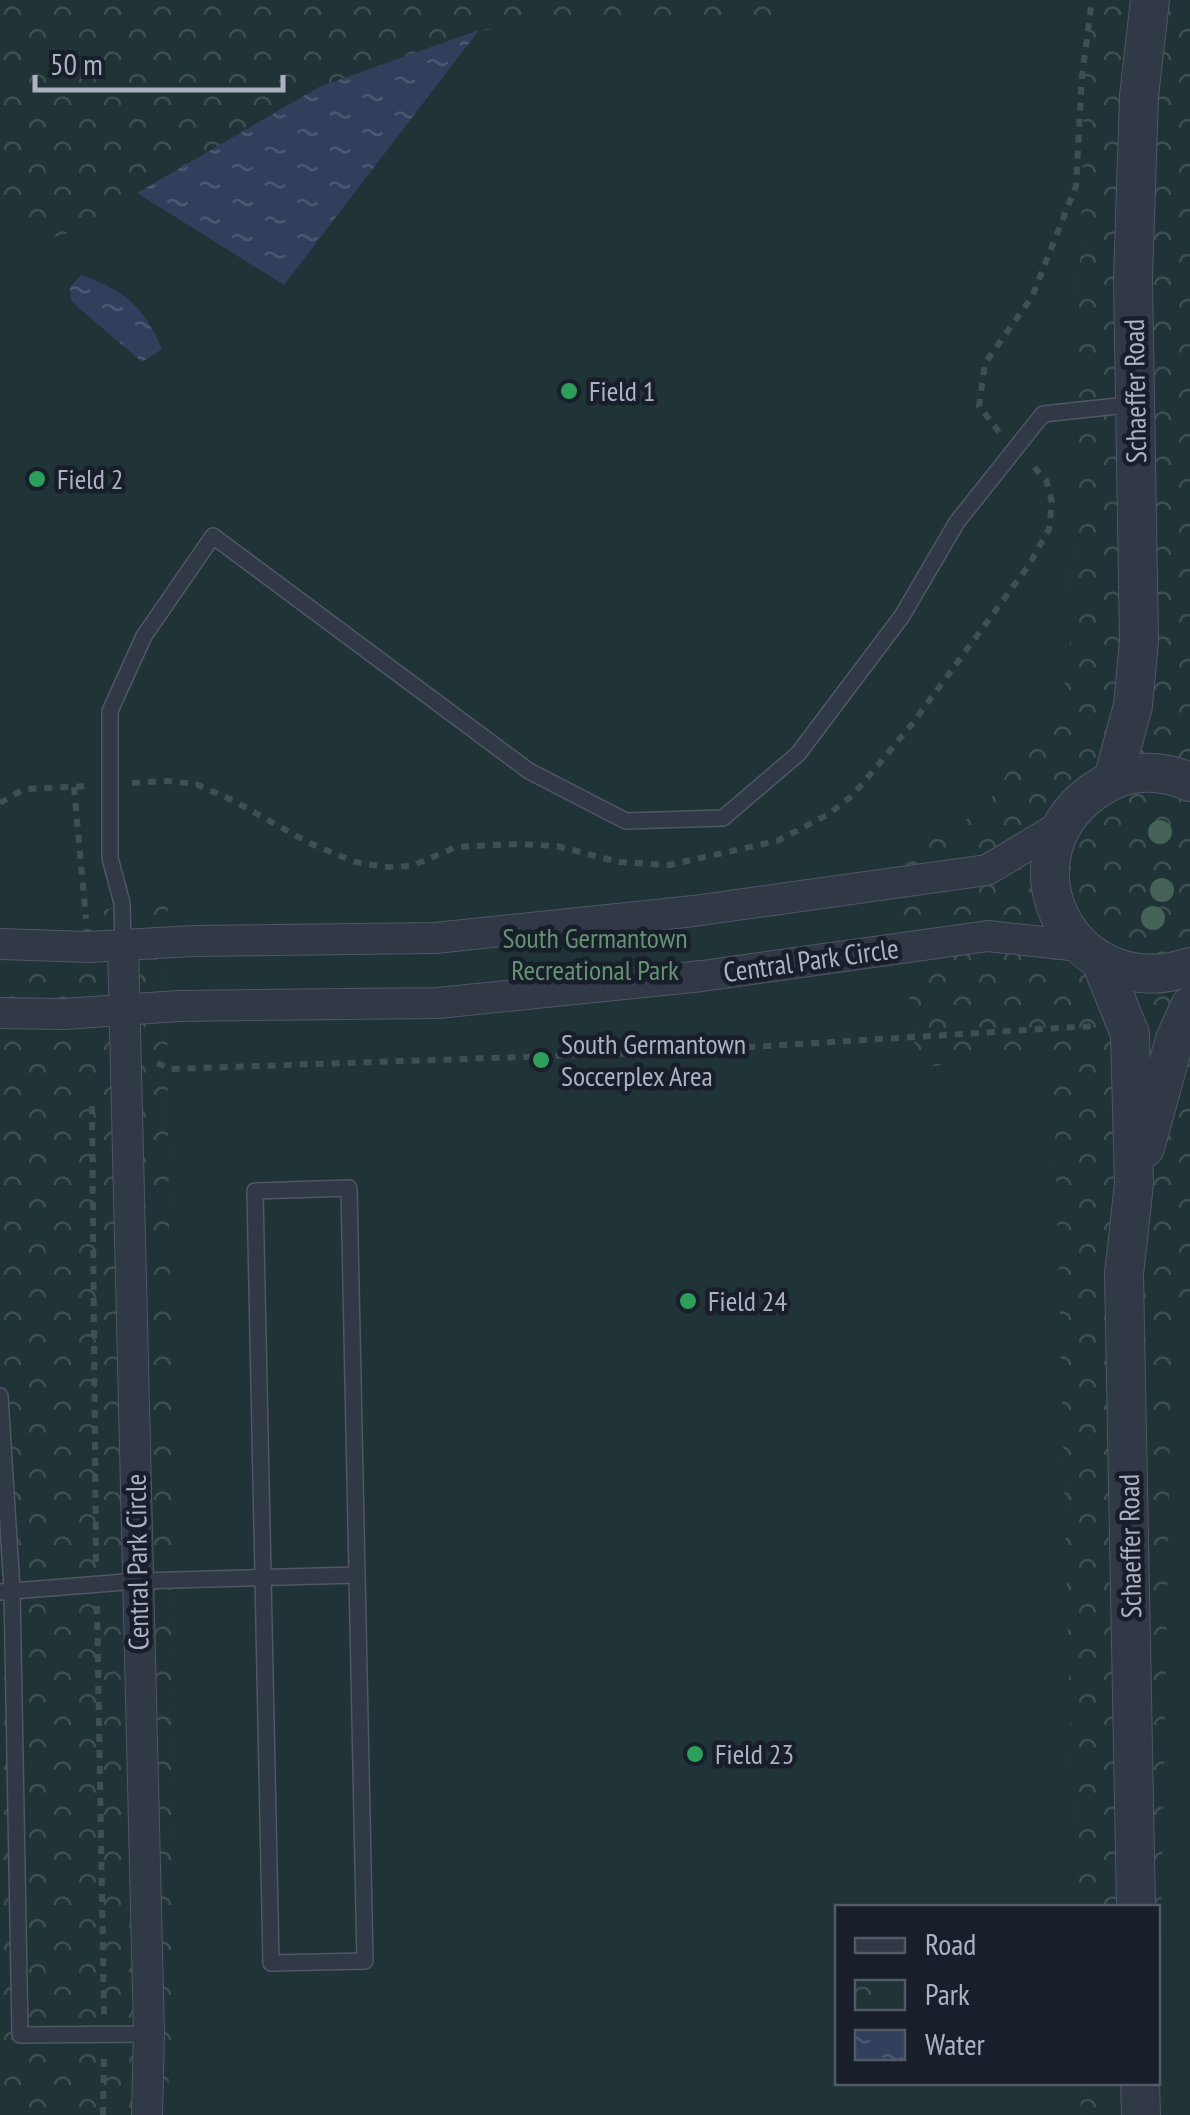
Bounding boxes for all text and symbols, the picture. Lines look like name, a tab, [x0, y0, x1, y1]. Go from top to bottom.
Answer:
scale bar	[35, 30, 282, 92]
text: 50 m	[50, 44, 103, 83]
street label: Schaeffer Road	[1115, 319, 1154, 463]
place label: Field 1	[589, 372, 655, 409]
marker: Field 1	[558, 380, 580, 402]
place label: Field 2	[57, 460, 123, 497]
marker: Field 2	[26, 468, 48, 490]
park label: South Germantown Recreational Park	[502, 919, 688, 988]
street label: Central Park Circle	[721, 929, 901, 990]
place label: South Germantown Soccerplex Area	[561, 1025, 746, 1094]
marker: South Germantown Soccerplex Area	[530, 1049, 552, 1071]
place label: Field 24	[708, 1282, 787, 1319]
marker: Field 24	[677, 1290, 699, 1312]
street label: Central Park Circle	[116, 1473, 157, 1651]
street label: Schaeffer Road	[1110, 1474, 1149, 1618]
place label: Field 23	[715, 1735, 794, 1772]
marker: Field 23	[684, 1743, 706, 1765]
legend	[835, 1905, 1160, 2085]
text: Road	[925, 1924, 976, 1963]
text: Park	[925, 1974, 970, 2013]
text: Water	[925, 2024, 986, 2063]

